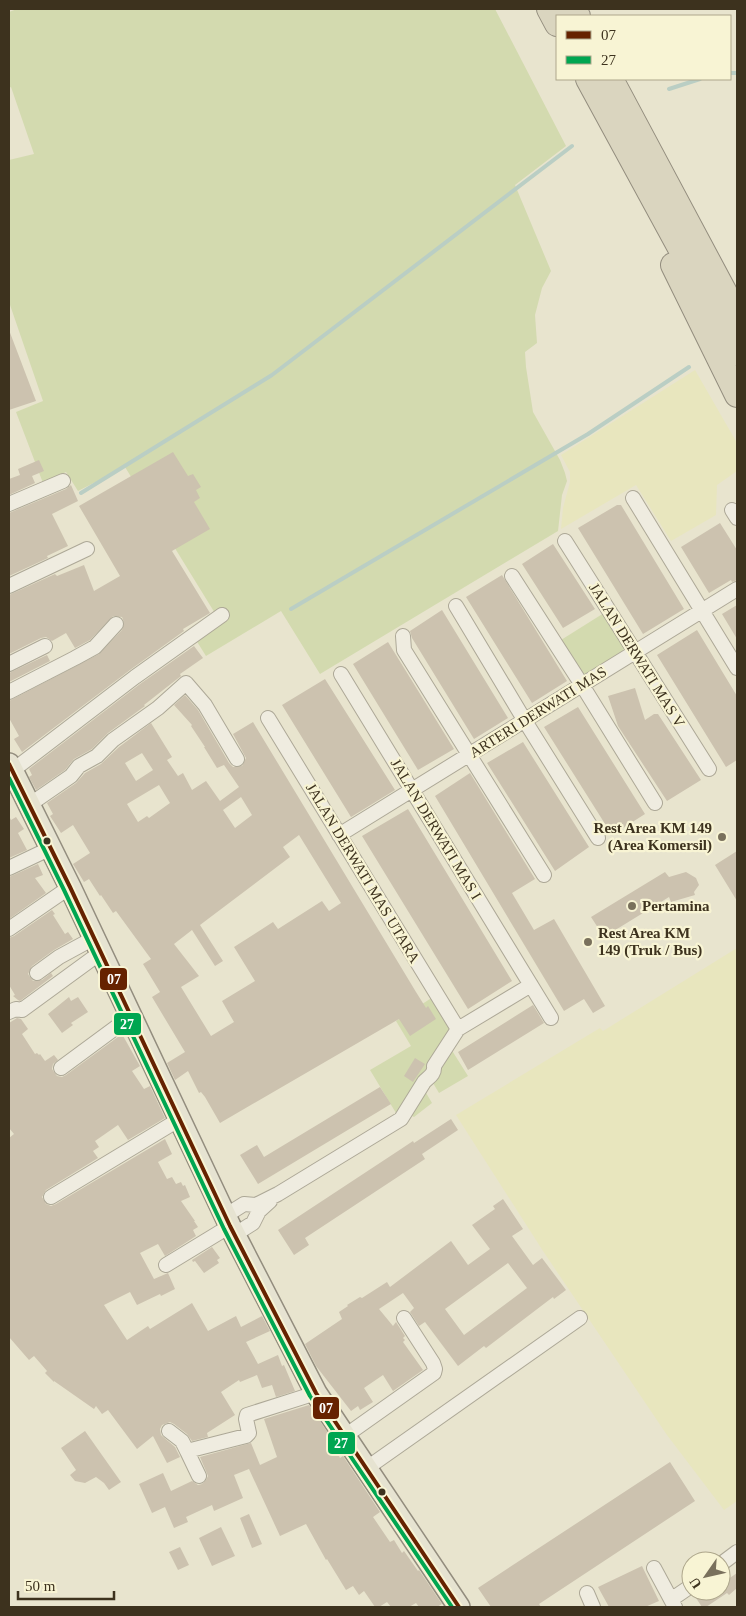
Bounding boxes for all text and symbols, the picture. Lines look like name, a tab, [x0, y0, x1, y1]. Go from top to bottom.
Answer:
legend	[556, 15, 731, 80]
text: 07	[601, 27, 617, 43]
text: 27	[601, 52, 617, 68]
street label: JALAN DERWATI MAS V	[586, 580, 688, 730]
street label: ARTERI DERWATI MAS	[467, 663, 609, 761]
street label: JALAN DERWATI MAS I	[388, 756, 484, 902]
street label: JALAN DERWATI MAS UTARA	[303, 780, 423, 966]
place label: Rest Area KM 149 (Area Komersil)	[594, 820, 712, 854]
marker: Rest Area KM 149 (Area Komersil)	[716, 831, 728, 843]
unlabelled marker	[42, 836, 52, 846]
place label: Pertamina	[642, 898, 710, 914]
marker: Pertamina	[626, 900, 638, 912]
place label: Rest Area KM 149 (Truk / Bus)	[598, 925, 702, 959]
marker: Rest Area KM 149 (Truk / Bus)	[582, 936, 594, 948]
line badge: 07	[99, 967, 128, 991]
text: 07	[107, 972, 121, 987]
line badge: 27	[113, 1012, 142, 1036]
text: 27	[120, 1017, 134, 1032]
line badge: 07	[312, 1396, 340, 1420]
text: 07	[319, 1401, 333, 1416]
line badge: 27	[327, 1431, 356, 1455]
text: 27	[334, 1436, 348, 1451]
unlabelled marker	[377, 1487, 387, 1497]
north arrow	[681, 1551, 731, 1601]
scale bar	[18, 1568, 114, 1600]
text: U	[687, 1575, 705, 1591]
text: 50 m	[25, 1578, 56, 1594]

